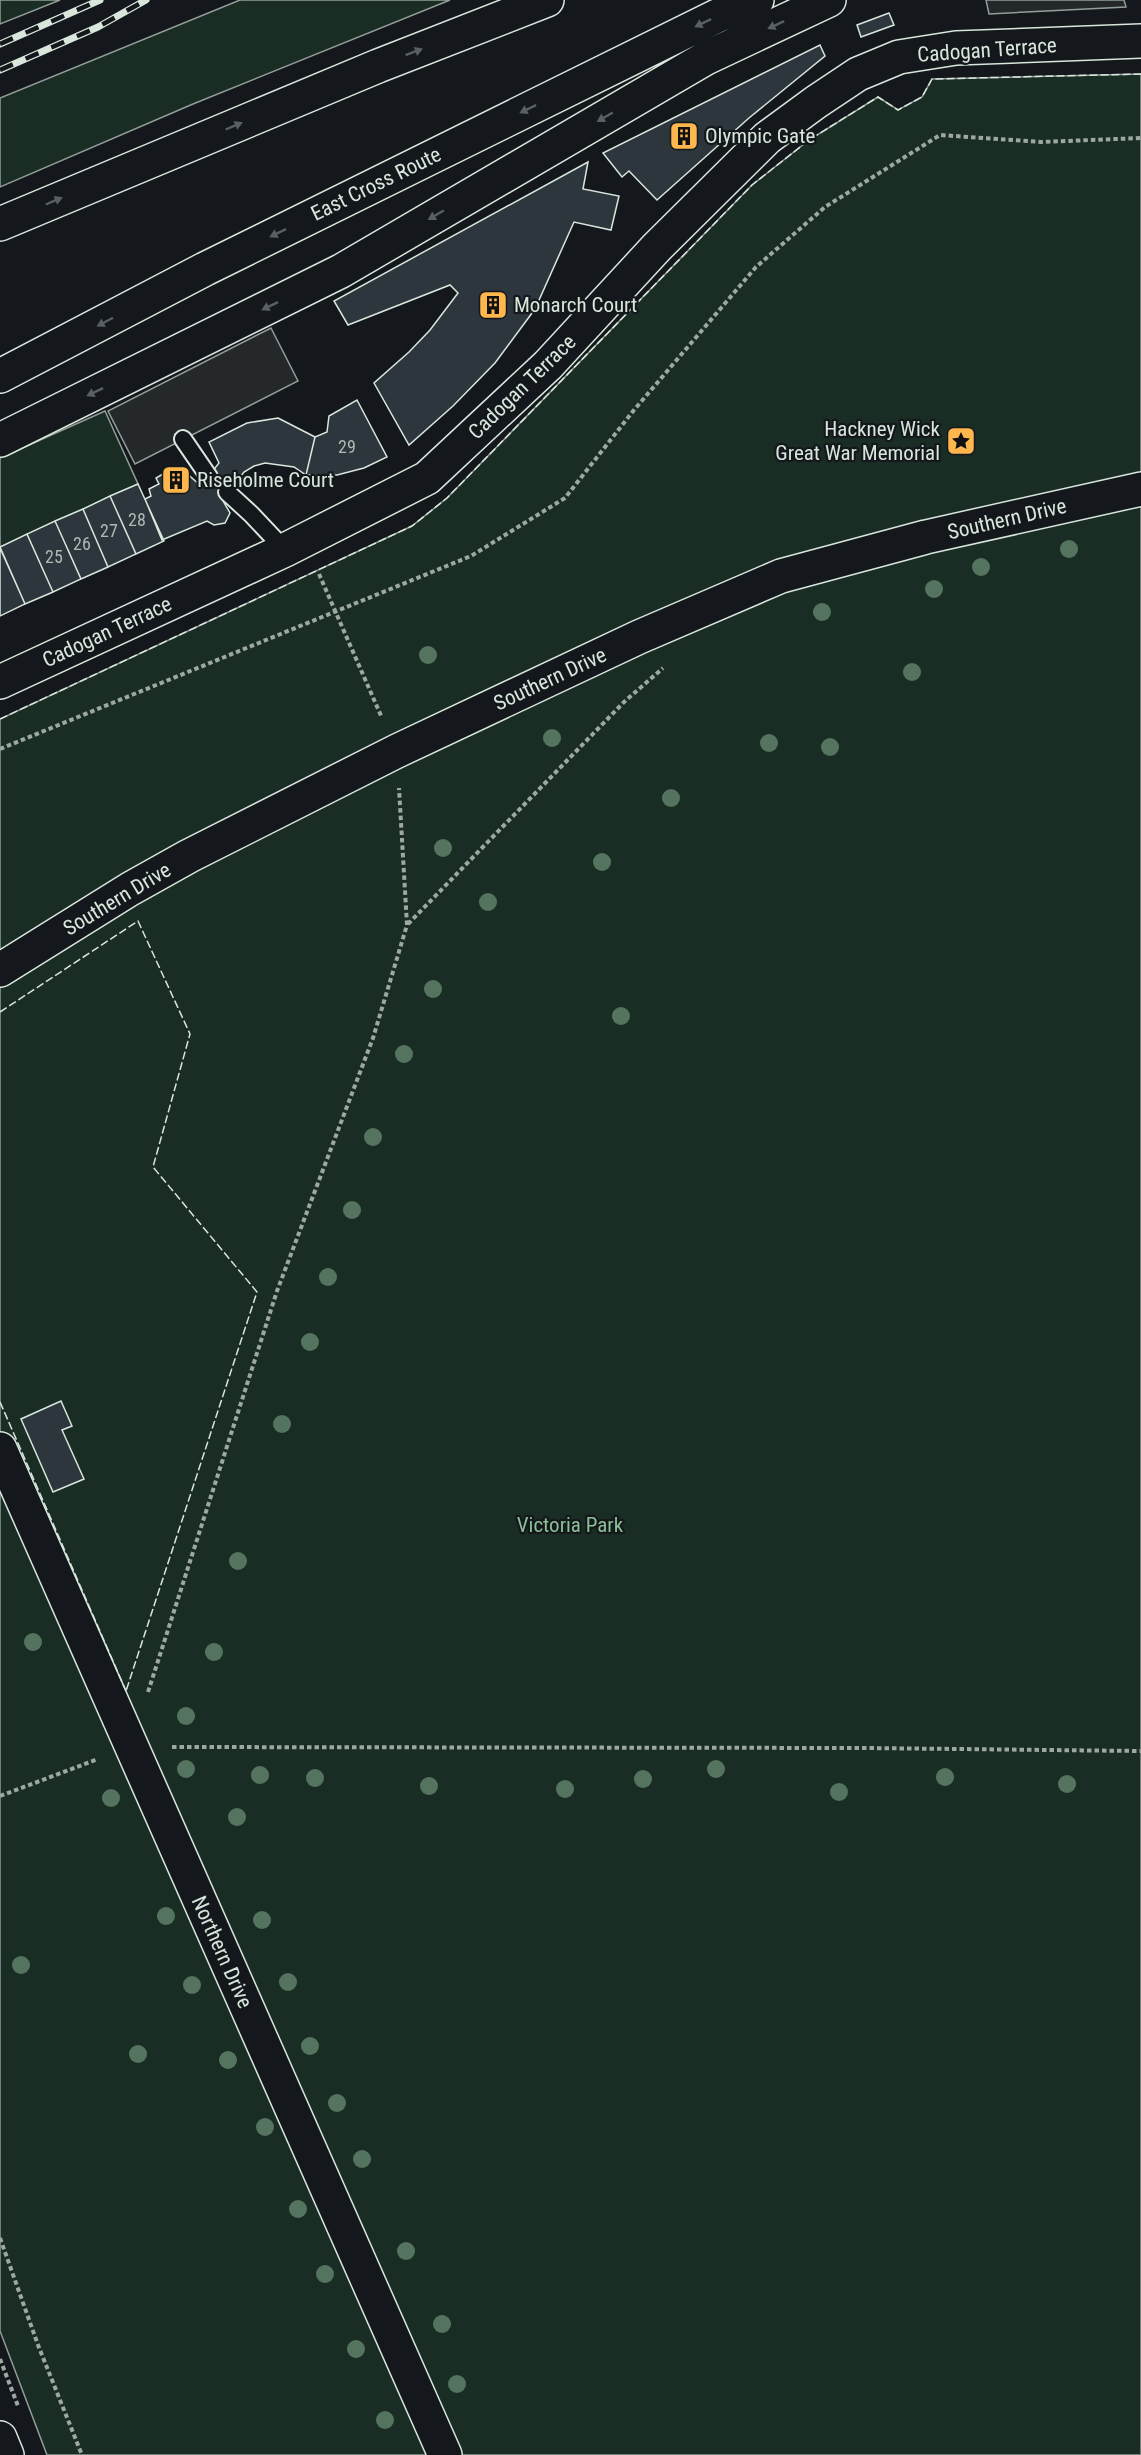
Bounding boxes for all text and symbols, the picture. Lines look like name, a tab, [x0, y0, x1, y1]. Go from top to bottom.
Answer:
one-way arrow	[694, 18, 711, 28]
one-way arrow	[768, 20, 785, 29]
street label: Cadogan Terrace	[916, 33, 1058, 67]
one-way arrow	[406, 47, 424, 57]
one-way arrow	[519, 104, 537, 114]
one-way arrow	[596, 112, 613, 122]
building icon: Olympic Gate	[668, 120, 700, 152]
one-way arrow	[225, 121, 243, 130]
place label: Olympic Gate	[705, 124, 815, 148]
street label: East Cross Route	[307, 142, 445, 226]
one-way arrow	[45, 196, 63, 205]
one-way arrow	[428, 210, 444, 221]
one-way arrow	[269, 228, 286, 237]
building icon: Monarch Court	[477, 289, 509, 321]
place label: Monarch Court	[514, 293, 637, 317]
one-way arrow	[262, 301, 279, 311]
one-way arrow	[96, 317, 113, 327]
street label: Cadogan Terrace	[463, 330, 581, 444]
one-way arrow	[87, 388, 104, 397]
place label: Hackney Wick Great War Memorial	[775, 417, 941, 465]
place icon: Hackney Wick Great War Memorial	[945, 425, 977, 457]
house number: 29	[338, 436, 356, 457]
building icon: Riseholme Court	[160, 464, 192, 496]
place label: Riseholme Court	[197, 468, 334, 492]
street label: Southern Drive	[945, 494, 1069, 544]
house number: 28	[128, 509, 146, 530]
house number: 27	[100, 520, 118, 541]
house number: 26	[73, 533, 91, 554]
house number: 25	[45, 546, 63, 567]
street label: Cadogan Terrace	[39, 592, 176, 672]
street label: Southern Drive	[490, 642, 610, 715]
street label: Southern Drive	[59, 857, 175, 940]
park label: Victoria Park	[517, 1513, 624, 1537]
street label: Northern Drive	[187, 1892, 257, 2012]

